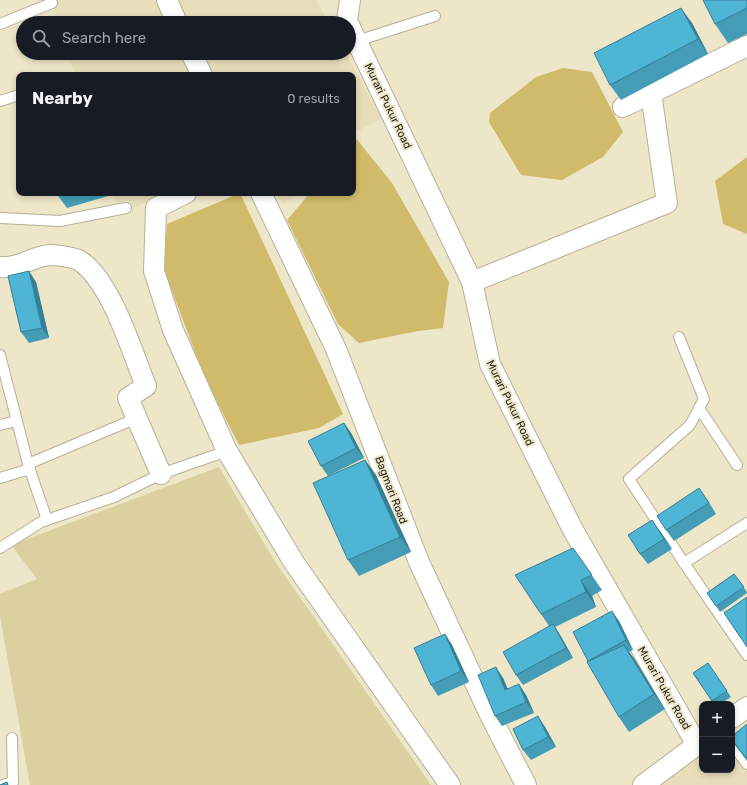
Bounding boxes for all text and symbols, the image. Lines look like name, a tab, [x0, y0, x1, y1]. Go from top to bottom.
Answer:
search box	[16, 16, 356, 60]
icon: search	[30, 27, 52, 49]
text: Search here	[62, 29, 146, 47]
street label: Murari Pukur Road	[362, 61, 414, 151]
text: Nearby	[32, 88, 93, 108]
text: 0 results	[287, 91, 340, 106]
street label: Murari Pukur Road	[484, 358, 536, 448]
street label: Bagmari Road	[372, 454, 410, 526]
street label: Murari Pukur Road	[635, 644, 693, 732]
map controls	[699, 701, 735, 773]
button: +	[699, 701, 735, 737]
button: −	[699, 737, 735, 773]

